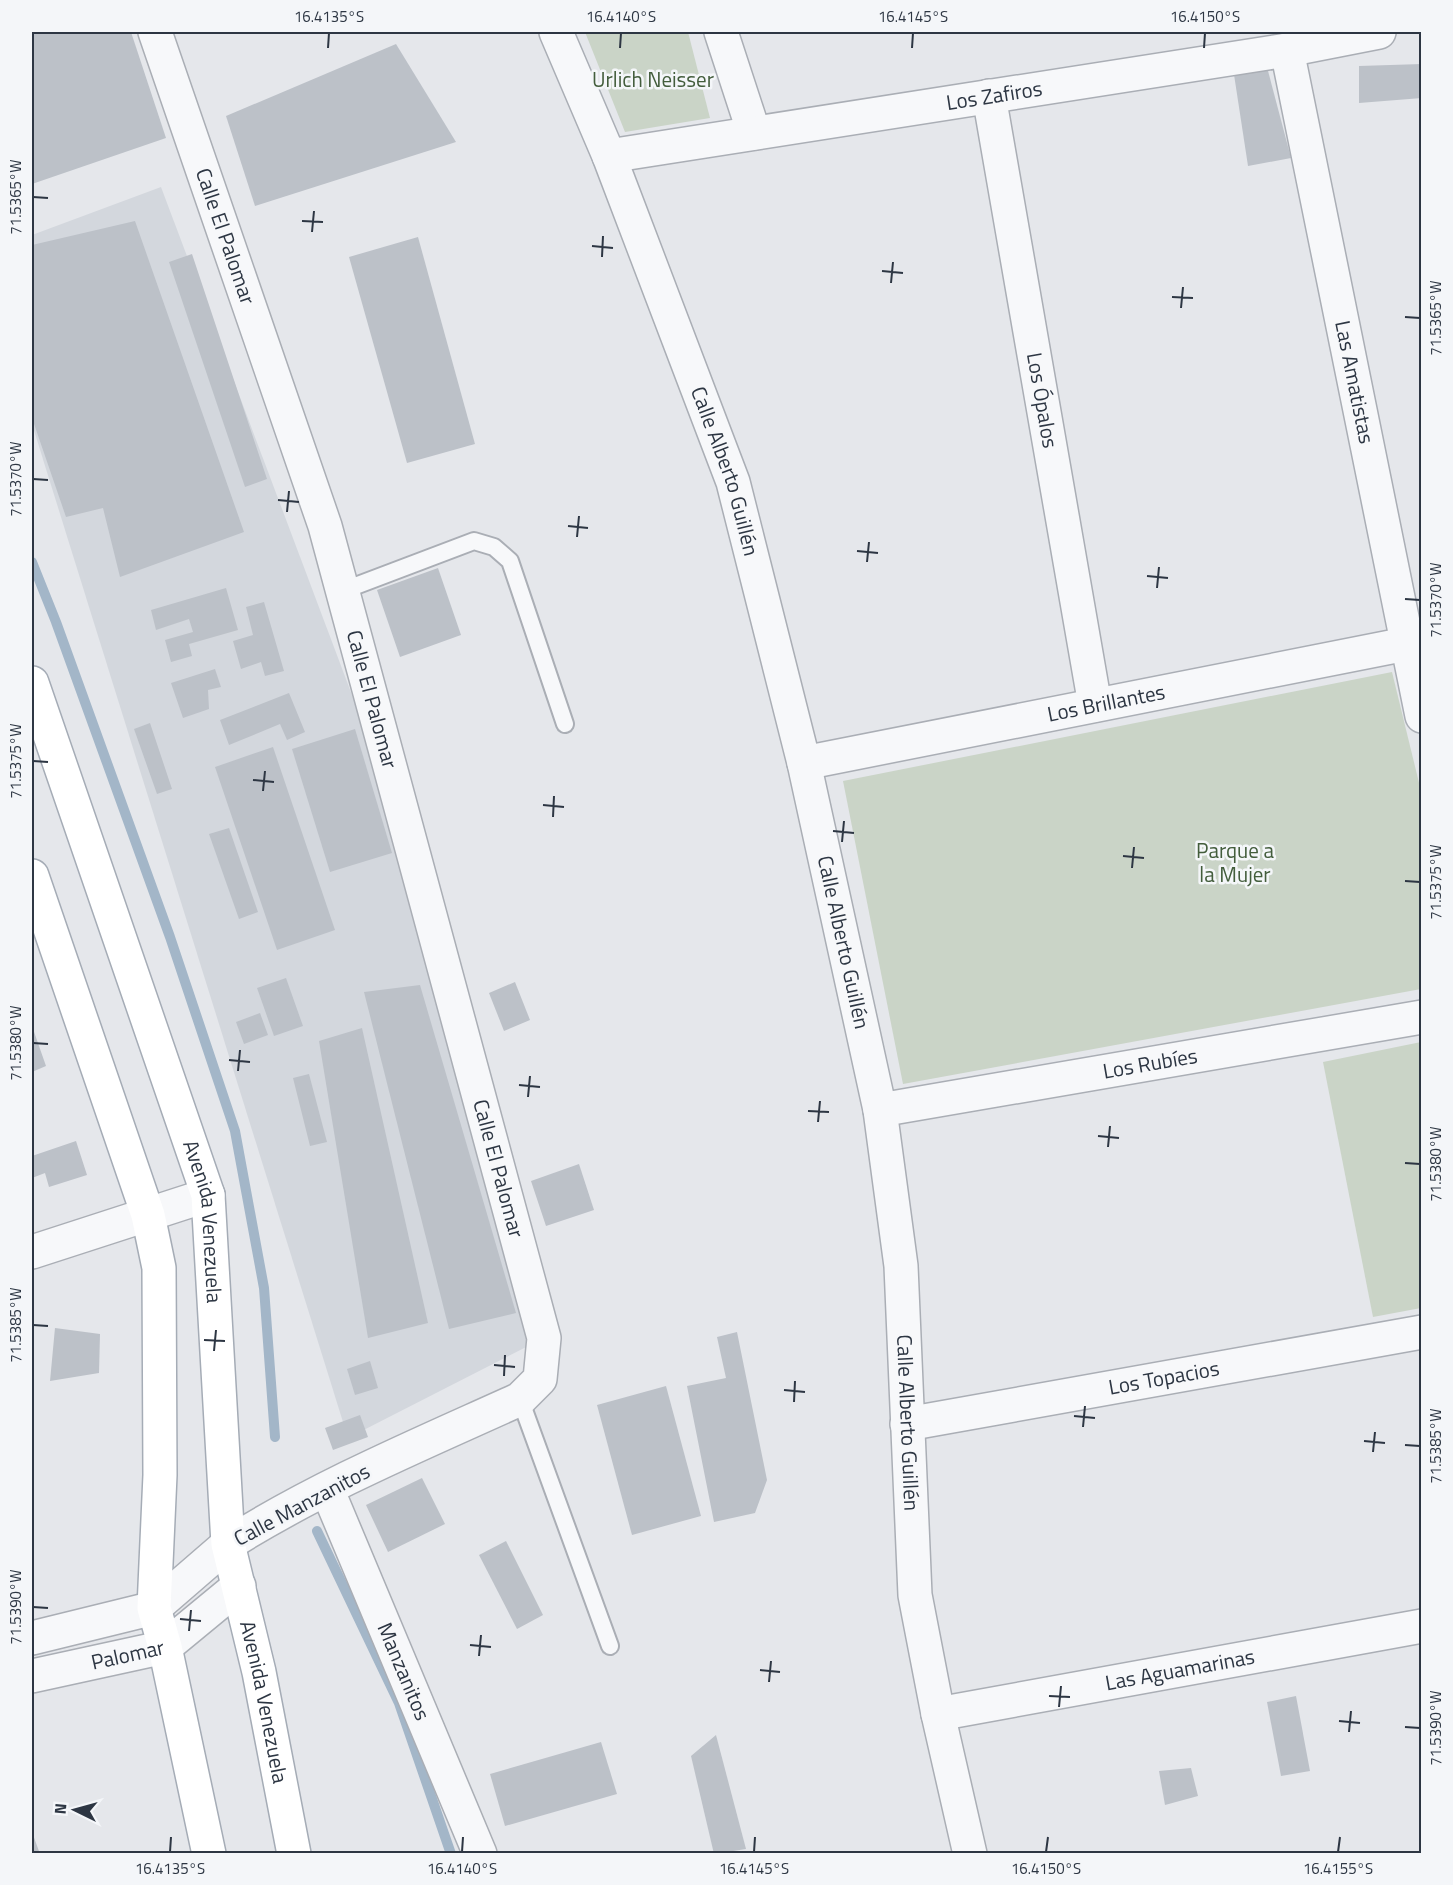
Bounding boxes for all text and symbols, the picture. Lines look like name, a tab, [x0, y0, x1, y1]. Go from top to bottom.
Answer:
text: 16.4135°S	[294, 5, 364, 28]
text: 16.4140°S	[586, 5, 656, 28]
text: 16.4145°S	[878, 5, 948, 28]
text: 16.4150°S	[1170, 5, 1240, 28]
park label: Urlich Neisser	[592, 63, 714, 95]
street label: Los Zafiros	[944, 71, 1044, 118]
text: 71.5365°W	[4, 159, 27, 235]
street label: Calle El Palomar	[188, 163, 265, 308]
text: 71.5365°W	[1424, 280, 1447, 356]
street label: Las Amatistas	[1327, 318, 1383, 446]
street label: Los Ópalos	[1019, 350, 1067, 451]
street label: Calle Alberto Guillén	[683, 382, 768, 559]
text: 71.5370°W	[4, 441, 27, 517]
text: 71.5370°W	[1424, 562, 1447, 638]
street label: Calle El Palomar	[339, 626, 407, 772]
street label: Los Brillantes	[1044, 675, 1168, 730]
text: 71.5375°W	[4, 723, 27, 799]
park label: Parque a la Mujer	[1196, 834, 1274, 890]
text: 71.5375°W	[1424, 844, 1447, 920]
street label: Calle Alberto Guillén	[810, 852, 879, 1032]
text: 71.5380°W	[4, 1005, 27, 1081]
street label: Los Rubíes	[1100, 1039, 1200, 1087]
street label: Calle El Palomar	[465, 1096, 533, 1241]
text: 71.5380°W	[1424, 1126, 1447, 1202]
street label: Avenida Venezuela	[175, 1135, 231, 1305]
text: 71.5385°W	[4, 1287, 27, 1363]
street label: Calle Alberto Guillén	[889, 1334, 928, 1512]
street label: Los Topacios	[1106, 1352, 1222, 1403]
text: 71.5385°W	[1424, 1408, 1447, 1484]
street label: Calle Manzanitos	[228, 1455, 375, 1554]
text: 71.5390°W	[4, 1569, 27, 1645]
street label: Avenida Venezuela	[232, 1617, 297, 1786]
street label: Manzanitos	[370, 1617, 439, 1725]
street label: Palomar	[88, 1631, 167, 1678]
street label: Las Aguamarinas	[1103, 1640, 1257, 1698]
text: 71.5390°W	[1424, 1690, 1447, 1766]
north arrow	[45, 1780, 105, 1840]
text: N	[48, 1802, 72, 1815]
text: 16.4135°S	[135, 1857, 205, 1880]
text: 16.4140°S	[427, 1857, 497, 1880]
text: 16.4145°S	[719, 1857, 789, 1880]
text: 16.4150°S	[1011, 1857, 1081, 1880]
text: 16.4155°S	[1303, 1857, 1373, 1880]

